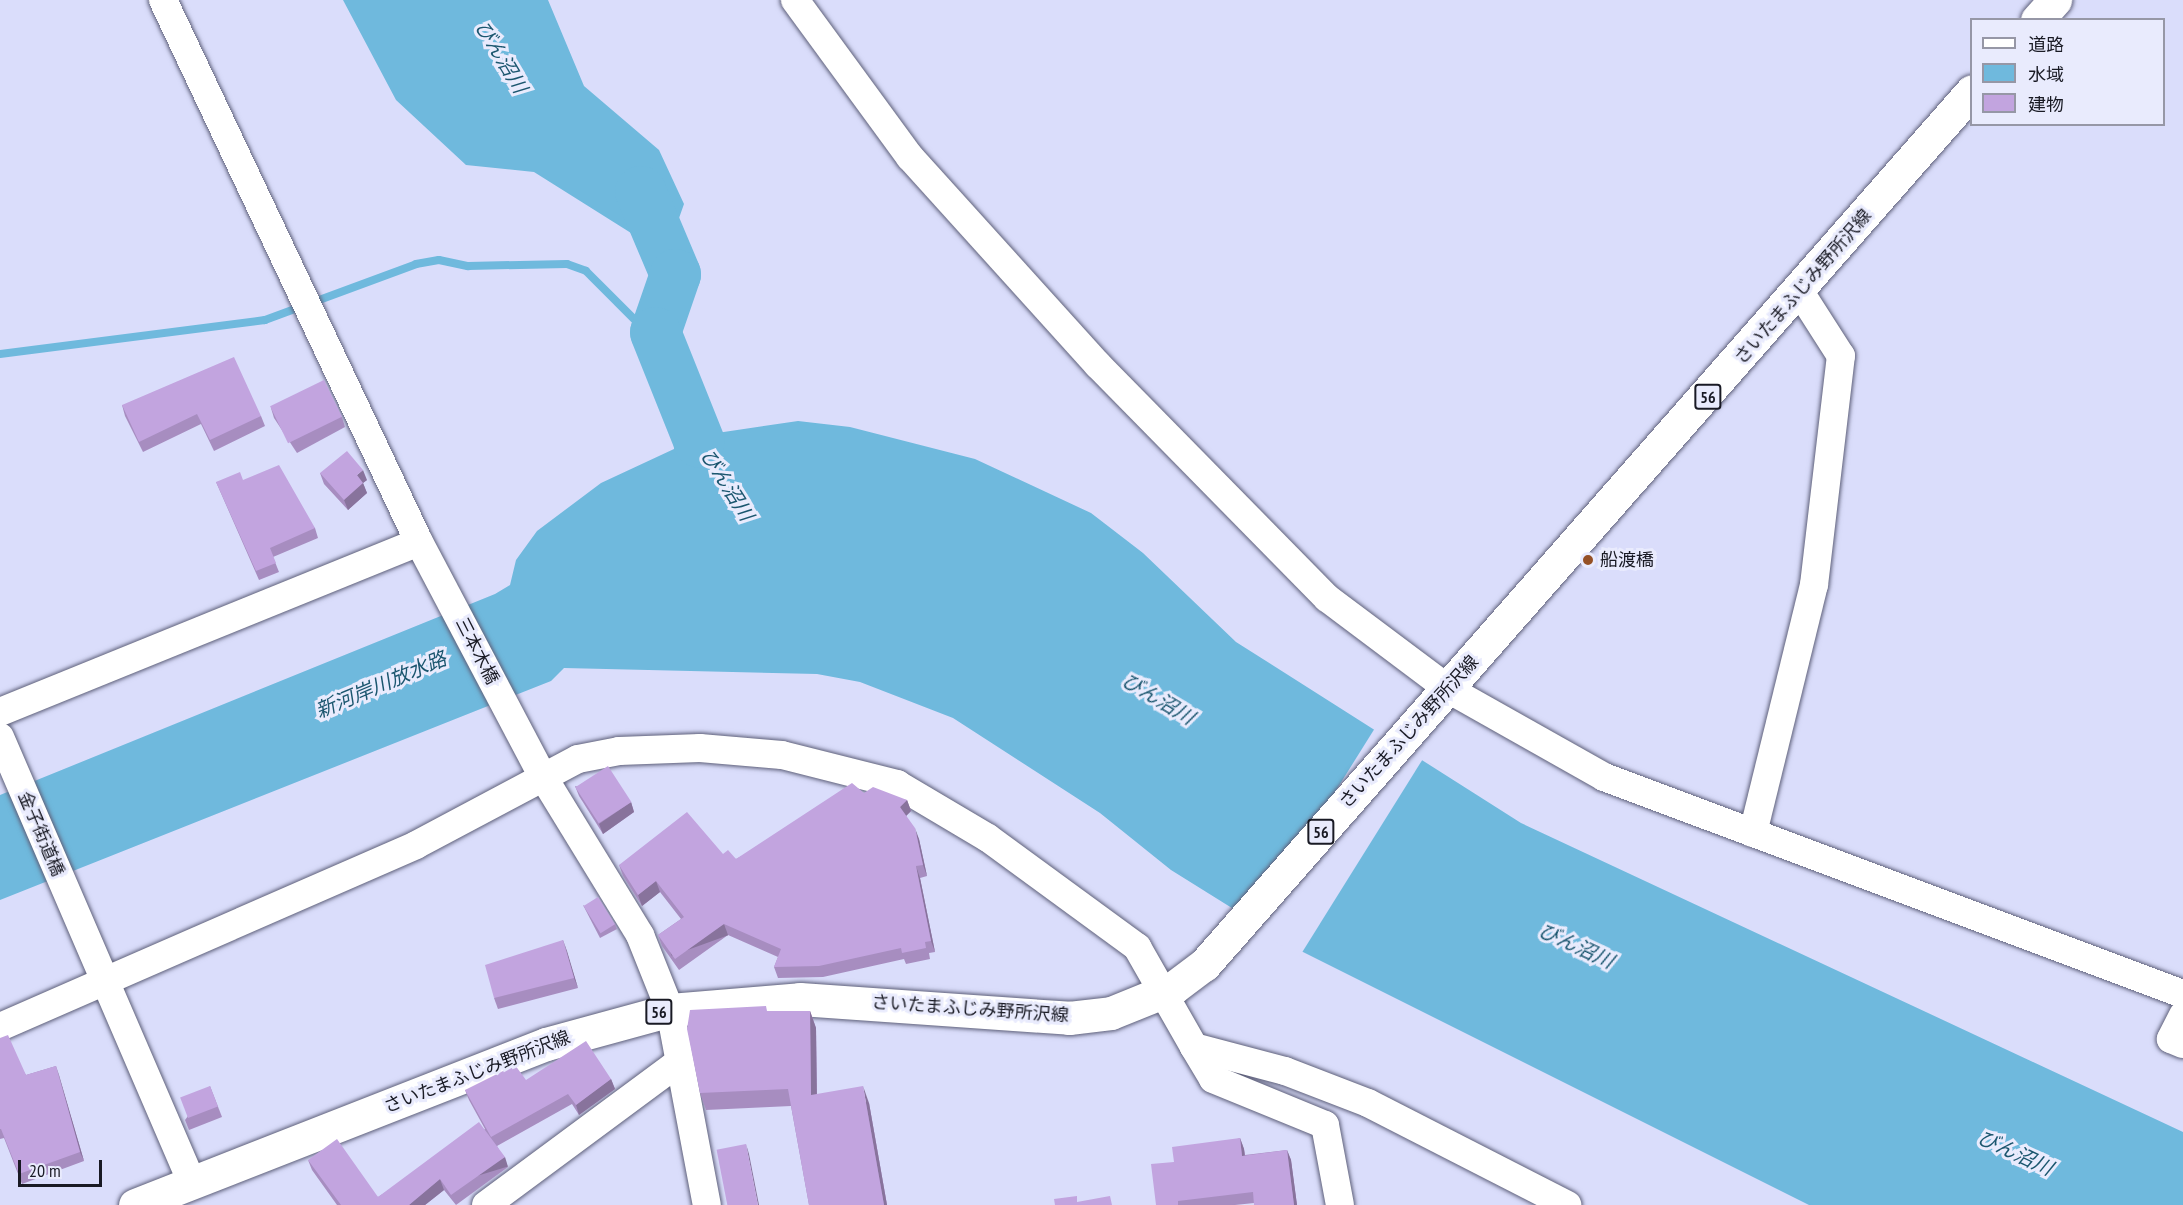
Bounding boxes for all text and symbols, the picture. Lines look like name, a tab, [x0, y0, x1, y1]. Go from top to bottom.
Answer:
water label: びん沼川	[470, 17, 532, 97]
legend	[1970, 18, 2165, 126]
text: 道路	[2028, 33, 2064, 56]
text: 水域	[2028, 63, 2064, 86]
text: 建物	[2028, 93, 2064, 116]
street label: さいたまふじみ野所沢線	[1730, 205, 1876, 369]
road number: 56	[1693, 384, 1723, 410]
water label: びん沼川	[696, 445, 758, 525]
place label: 船渡橋	[1600, 549, 1654, 571]
marker: 船渡橋	[1581, 553, 1595, 567]
street label: 三本木橋	[451, 614, 503, 688]
water label: 新河岸川放水路	[312, 647, 450, 723]
street label: さいたまふじみ野所沢線	[1335, 651, 1483, 813]
water label: びん沼川	[1118, 668, 1198, 730]
street label: 金子街道橋	[13, 788, 69, 880]
road number: 56	[1306, 819, 1336, 845]
water label: びん沼川	[1535, 918, 1617, 974]
street label: さいたまふじみ野所沢線	[870, 991, 1070, 1027]
road number: 56	[644, 999, 674, 1025]
street label: さいたまふじみ野所沢線	[381, 1026, 573, 1118]
water label: びん沼川	[1974, 1125, 2056, 1181]
scale bar	[21, 1148, 105, 1186]
text: 20 m	[29, 1159, 61, 1182]

